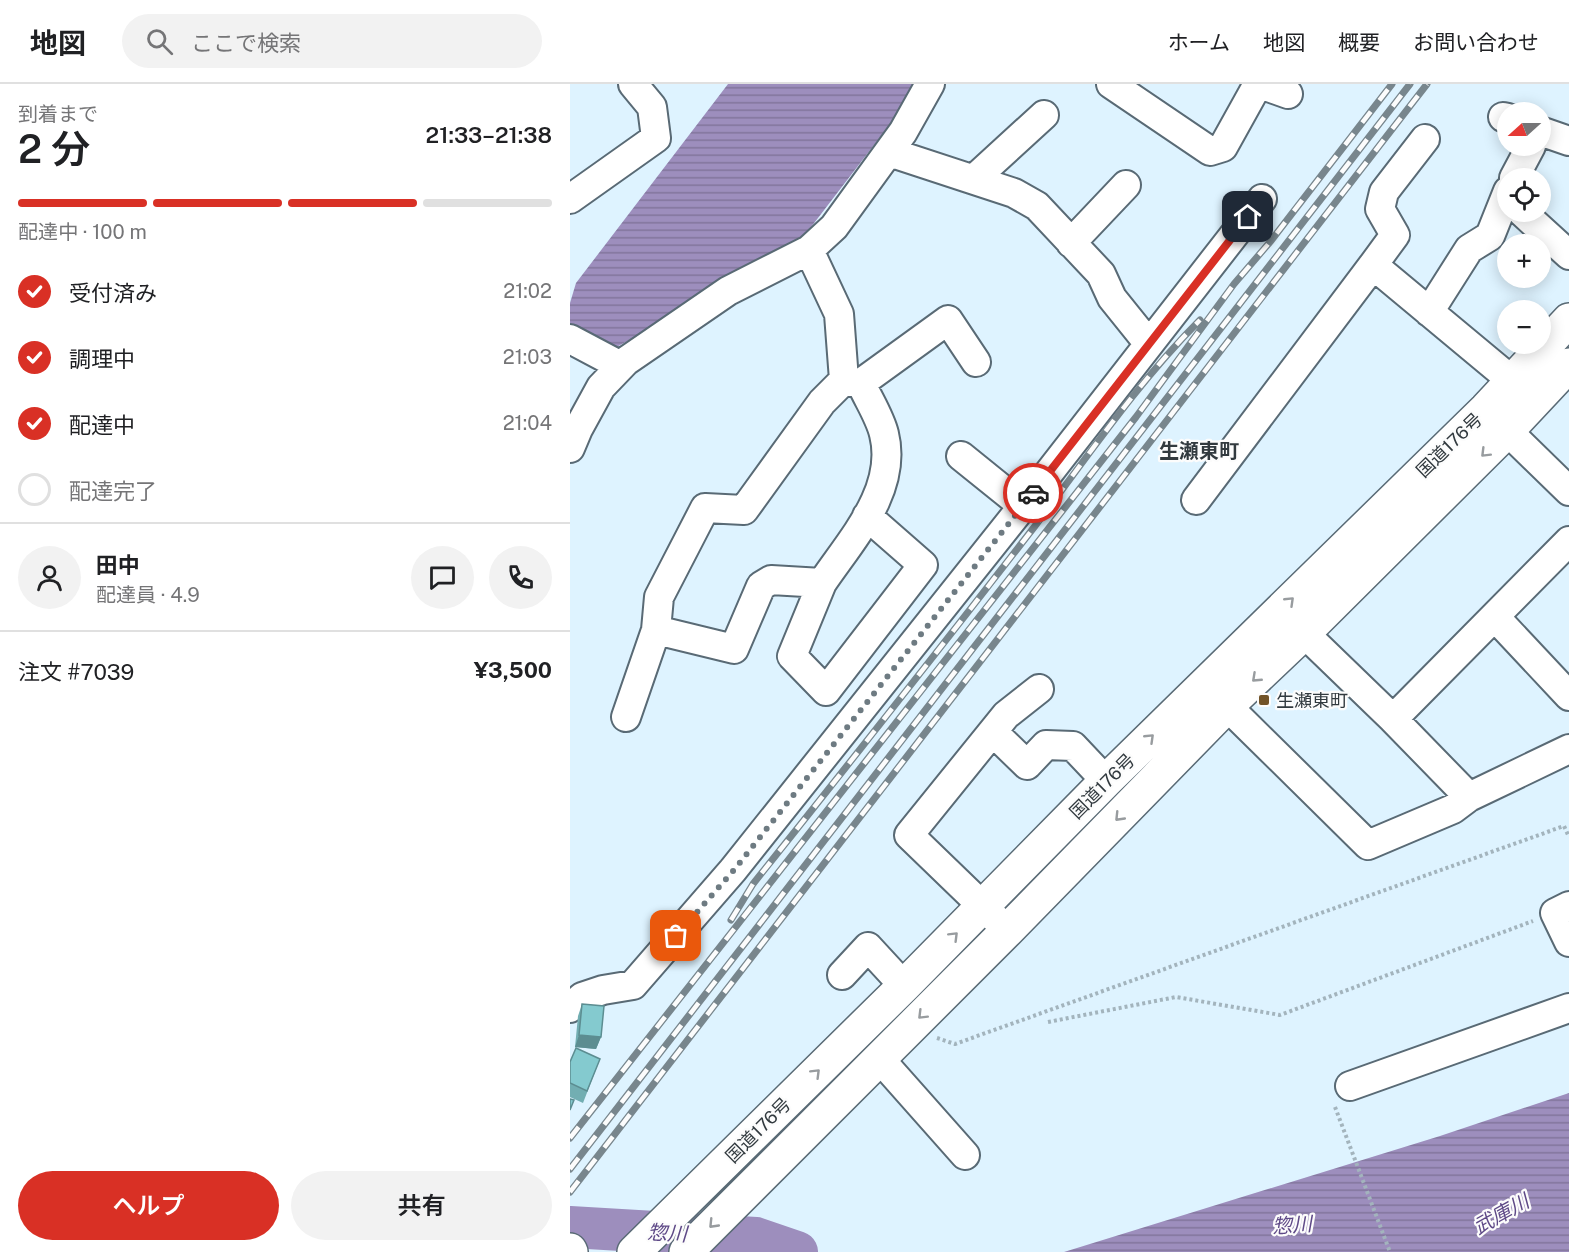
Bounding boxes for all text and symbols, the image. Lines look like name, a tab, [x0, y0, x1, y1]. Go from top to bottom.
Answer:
search box	[122, 14, 542, 68]
icon: search	[143, 25, 176, 58]
text: 地図	[30, 26, 86, 59]
text: ここで検索	[191, 30, 301, 56]
text: ホーム	[1168, 30, 1230, 55]
text: 地図	[1263, 30, 1305, 55]
text: 概要	[1338, 30, 1380, 55]
text: お問い合わせ	[1413, 30, 1539, 55]
text: 到着まで	[18, 102, 98, 126]
north arrow	[1497, 102, 1551, 156]
map controls	[1497, 102, 1551, 354]
text: 21:33–21:38	[426, 122, 552, 148]
text: 2 分	[18, 126, 90, 172]
button: locate	[1497, 168, 1551, 222]
pin	[1222, 191, 1273, 242]
icon: home	[1231, 200, 1264, 233]
text: 配達中 · 100 m	[18, 220, 147, 244]
button: +	[1497, 234, 1551, 288]
icon: check	[18, 275, 51, 308]
text: 21:02	[503, 279, 552, 303]
text: 受付済み	[69, 280, 157, 306]
button: −	[1497, 300, 1551, 354]
icon: check	[18, 341, 51, 374]
text: 21:03	[503, 345, 552, 369]
text: 調理中	[69, 346, 135, 372]
icon: check	[18, 407, 51, 440]
street label: 国道176号	[1412, 409, 1486, 481]
text: 21:04	[503, 411, 552, 435]
text: 配達中	[69, 412, 135, 438]
district label: 生瀬東町	[1159, 439, 1239, 463]
one-way arrow	[1481, 446, 1492, 457]
courier	[1003, 463, 1063, 523]
icon: car	[1017, 477, 1050, 510]
text: 配達完了	[69, 478, 157, 504]
button: person	[18, 546, 81, 609]
button: chat	[411, 546, 474, 609]
button: phone	[489, 546, 552, 609]
text: 田中	[96, 552, 140, 578]
text: 配達員 · 4.9	[96, 583, 200, 607]
one-way arrow	[1283, 597, 1293, 608]
text: ¥3,500	[474, 657, 552, 683]
text: 注文 #7039	[18, 659, 134, 685]
one-way arrow	[1253, 671, 1264, 682]
place label: 生瀬東町	[1276, 690, 1348, 711]
marker: 生瀬東町	[1257, 693, 1271, 707]
one-way arrow	[1143, 734, 1154, 745]
street label: 国道176号	[1065, 749, 1139, 823]
one-way arrow	[1115, 809, 1126, 820]
pin	[650, 910, 701, 961]
icon: bag	[659, 919, 692, 952]
one-way arrow	[947, 932, 958, 943]
one-way arrow	[919, 1007, 930, 1018]
one-way arrow	[808, 1070, 819, 1081]
street label: 国道176号	[721, 1093, 795, 1167]
button: ヘルプ	[18, 1171, 279, 1240]
button: 共有	[291, 1171, 552, 1240]
water label: 武庫川	[1469, 1188, 1535, 1239]
water label: 惣川	[1271, 1211, 1315, 1238]
one-way arrow	[710, 1216, 721, 1227]
water label: 惣川	[646, 1220, 690, 1246]

